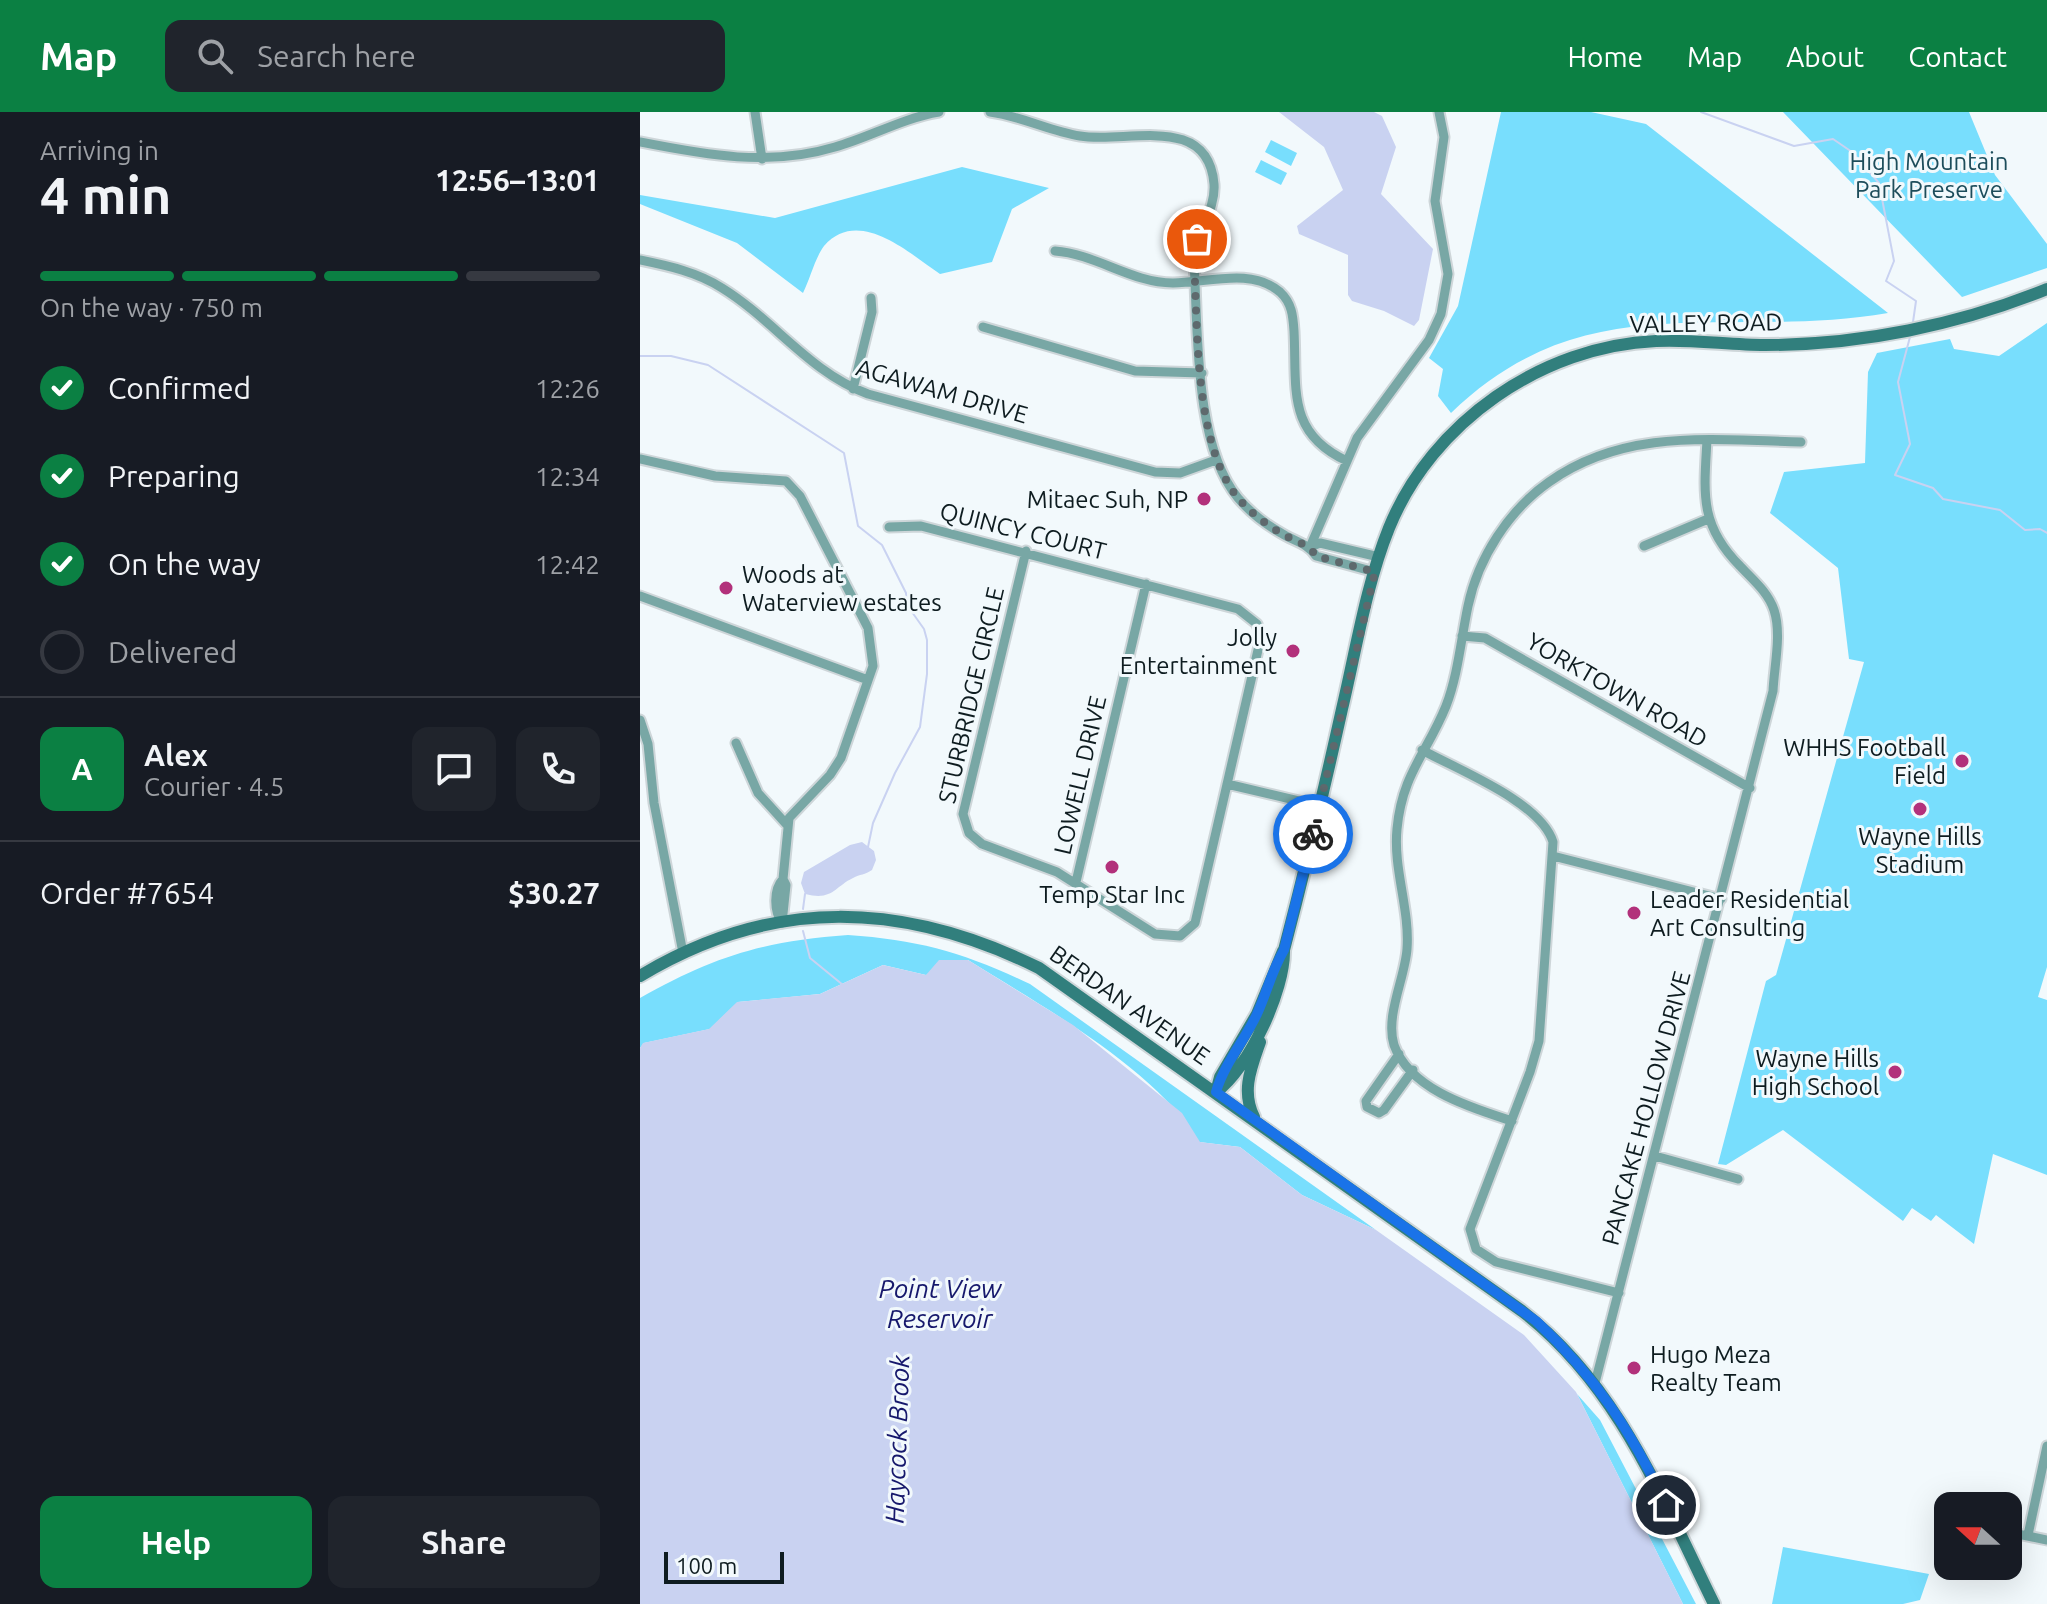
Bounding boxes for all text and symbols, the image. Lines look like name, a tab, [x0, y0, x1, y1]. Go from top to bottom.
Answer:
search box	[165, 20, 725, 92]
icon: search	[193, 34, 237, 78]
text: Map	[40, 35, 117, 77]
text: Search here	[257, 39, 416, 73]
text: Home	[1568, 41, 1643, 72]
text: Map	[1687, 41, 1742, 72]
text: About	[1786, 41, 1864, 72]
text: Contact	[1908, 41, 2007, 72]
text: Arriving in	[40, 136, 159, 165]
park label: High Mountain Park Preserve	[1849, 148, 2009, 203]
text: 12:56–13:01	[435, 163, 600, 197]
text: 4 min	[40, 166, 171, 224]
pin	[1163, 205, 1231, 273]
icon: bag	[1175, 217, 1219, 261]
text: On the way · 750 m	[40, 293, 263, 322]
street label: VALLEY ROAD	[1629, 308, 1783, 338]
street label: AGAWAM DRIVE	[853, 354, 1031, 428]
icon: check	[40, 366, 84, 410]
text: Confirmed	[108, 371, 251, 405]
text: 12:26	[535, 374, 600, 403]
icon: check	[40, 454, 84, 498]
text: Preparing	[108, 459, 240, 493]
text: 12:34	[535, 462, 600, 491]
place label: Mitaec Suh, NP	[1027, 486, 1188, 513]
marker: Mitaec Suh, NP	[1195, 490, 1213, 508]
street label: QUINCY COURT	[937, 497, 1109, 565]
icon: check	[40, 542, 84, 586]
text: On the way	[108, 547, 261, 581]
text: 12:42	[535, 550, 600, 579]
place label: Woods at Waterview estates	[742, 561, 942, 616]
marker: Woods at Waterview estates	[717, 579, 735, 597]
street label: STURBRIDGE CIRCLE	[933, 584, 1009, 806]
place label: Jolly Entertainment	[1120, 624, 1278, 679]
street label: YORKTOWN ROAD	[1522, 627, 1712, 753]
text: Delivered	[108, 635, 237, 669]
marker: Jolly Entertainment	[1284, 642, 1302, 660]
street label: LOWELL DRIVE	[1049, 693, 1111, 857]
button: chat	[412, 727, 496, 811]
button: phone	[516, 727, 600, 811]
place label: WHHS Football Field	[1783, 734, 1946, 789]
text: Alex	[144, 738, 208, 772]
text: A	[71, 752, 93, 786]
marker: WHHS Football Field	[1953, 752, 1971, 770]
text: Courier · 4.5	[144, 772, 284, 801]
courier	[1273, 794, 1353, 874]
marker: Wayne Hills Stadium	[1911, 800, 1929, 818]
icon: bike	[1291, 812, 1335, 856]
place label: Wayne Hills Stadium	[1858, 823, 1982, 878]
marker: Temp Star Inc	[1103, 858, 1121, 876]
text: Order #7654	[40, 876, 214, 910]
text: $30.27	[508, 876, 600, 910]
place label: Temp Star Inc	[1039, 881, 1185, 908]
place label: Leader Residential Art Consulting	[1650, 886, 1849, 941]
marker: Leader Residential Art Consulting	[1625, 904, 1643, 922]
street label: BERDAN AVENUE	[1045, 940, 1215, 1070]
street label: PANCAKE HOLLOW DRIVE	[1596, 968, 1696, 1248]
place label: Wayne Hills High School	[1752, 1045, 1879, 1100]
marker: Wayne Hills High School	[1886, 1063, 1904, 1081]
water label: Point View Reservoir	[879, 1274, 1003, 1333]
place label: Hugo Meza Realty Team	[1650, 1341, 1782, 1396]
water label: Haycock Brook	[880, 1353, 914, 1524]
marker: Hugo Meza Realty Team	[1625, 1359, 1643, 1377]
pin	[1632, 1471, 1700, 1539]
icon: home	[1644, 1483, 1688, 1527]
north arrow	[1934, 1492, 2022, 1580]
map controls	[1934, 1492, 2022, 1580]
button: Help	[40, 1496, 312, 1588]
button: Share	[328, 1496, 600, 1588]
scale bar	[664, 1548, 784, 1584]
text: 100 m	[676, 1553, 737, 1578]

